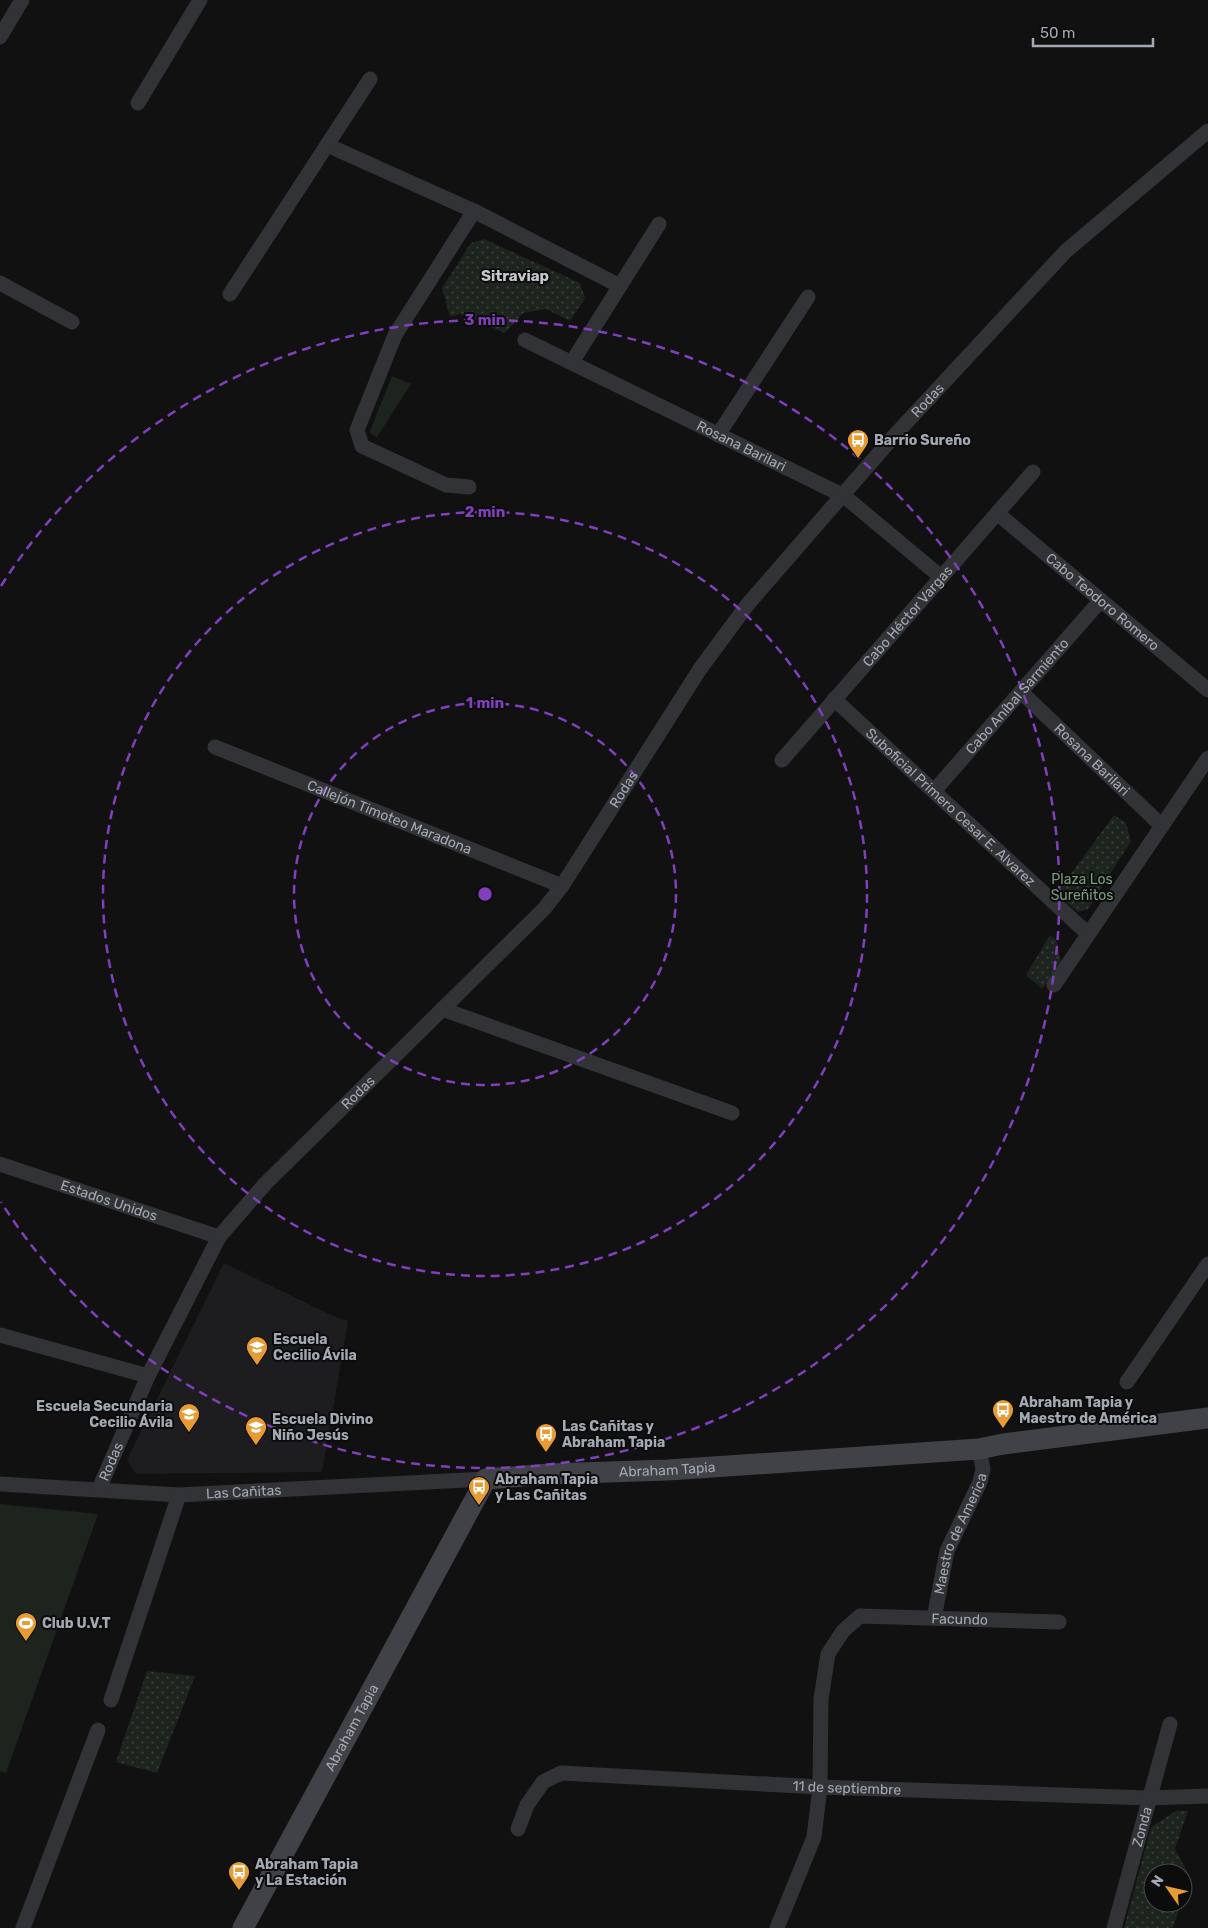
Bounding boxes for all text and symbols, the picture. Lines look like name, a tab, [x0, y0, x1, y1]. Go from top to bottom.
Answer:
scale bar	[1033, 15, 1153, 47]
text: 50 m	[1040, 24, 1075, 42]
district label: Sitraviap	[481, 267, 549, 285]
text: 3 min	[465, 311, 505, 329]
street label: Rodas	[908, 380, 948, 421]
street label: Rosana Barilari	[694, 417, 789, 475]
bus stop icon: Barrio Sureño	[846, 428, 870, 459]
place label: Barrio Sureño	[874, 432, 971, 449]
text: 2 min	[465, 503, 505, 521]
street label: Cabo Teodoro Romero	[1042, 550, 1163, 655]
street label: Cabo Héctor Vargas	[859, 562, 957, 670]
street label: Cabo Aníbal Sarmiento	[962, 635, 1072, 758]
text: 1 min	[466, 694, 504, 712]
street label: Rosana Barilari	[1051, 720, 1133, 800]
street label: Suboficial Primero Cesar E. Alvarez	[862, 725, 1039, 890]
street label: Rodas	[606, 768, 642, 811]
street label: Callejón Timoteo Maradona	[304, 777, 474, 858]
park label: Plaza Los Sureñitos	[1051, 871, 1113, 904]
centre of rings	[476, 885, 494, 903]
street label: Rodas	[338, 1072, 379, 1113]
street label: Estados Unidos	[58, 1177, 160, 1225]
place label: Escuela Cecilio Ávila	[273, 1331, 357, 1364]
school or university icon: Escuela Cecilio Ávila	[245, 1335, 269, 1366]
place label: Abraham Tapia y Maestro de América	[1019, 1394, 1157, 1427]
place label: Escuela Secundaria Cecilio Ávila	[36, 1398, 173, 1431]
bus stop icon: Abraham Tapia y Maestro de América	[991, 1398, 1015, 1429]
school or university icon: Escuela Secundaria Cecilio Ávila	[177, 1402, 201, 1433]
place label: Escuela Divino Niño Jesús	[272, 1411, 373, 1444]
school or university icon: Escuela Divino Niño Jesús	[244, 1415, 268, 1446]
place label: Las Cañitas y Abraham Tapia	[562, 1418, 665, 1451]
bus stop icon: Las Cañitas y Abraham Tapia	[534, 1422, 558, 1453]
street label: Rodas	[96, 1440, 127, 1484]
street label: Abraham Tapia	[619, 1459, 716, 1481]
place label: Abraham Tapia y Las Cañitas	[495, 1471, 598, 1504]
street label: Maestro de America	[931, 1472, 991, 1596]
bus stop icon: Abraham Tapia y Las Cañitas	[467, 1475, 491, 1506]
street label: Las Cañitas	[205, 1482, 282, 1503]
street label: Facundo	[931, 1610, 988, 1629]
sports icon: Club U.V.T	[14, 1611, 38, 1642]
place label: Club U.V.T	[42, 1615, 111, 1632]
street label: Abraham Tapia	[322, 1681, 382, 1774]
street label: 11 de septiembre	[792, 1778, 902, 1799]
street label: Zonda	[1129, 1805, 1156, 1849]
place label: Abraham Tapia y La Estación	[255, 1856, 358, 1889]
bus stop icon: Abraham Tapia y La Estación	[227, 1860, 251, 1891]
north arrow	[1143, 1863, 1193, 1913]
text: N	[1148, 1872, 1168, 1890]

